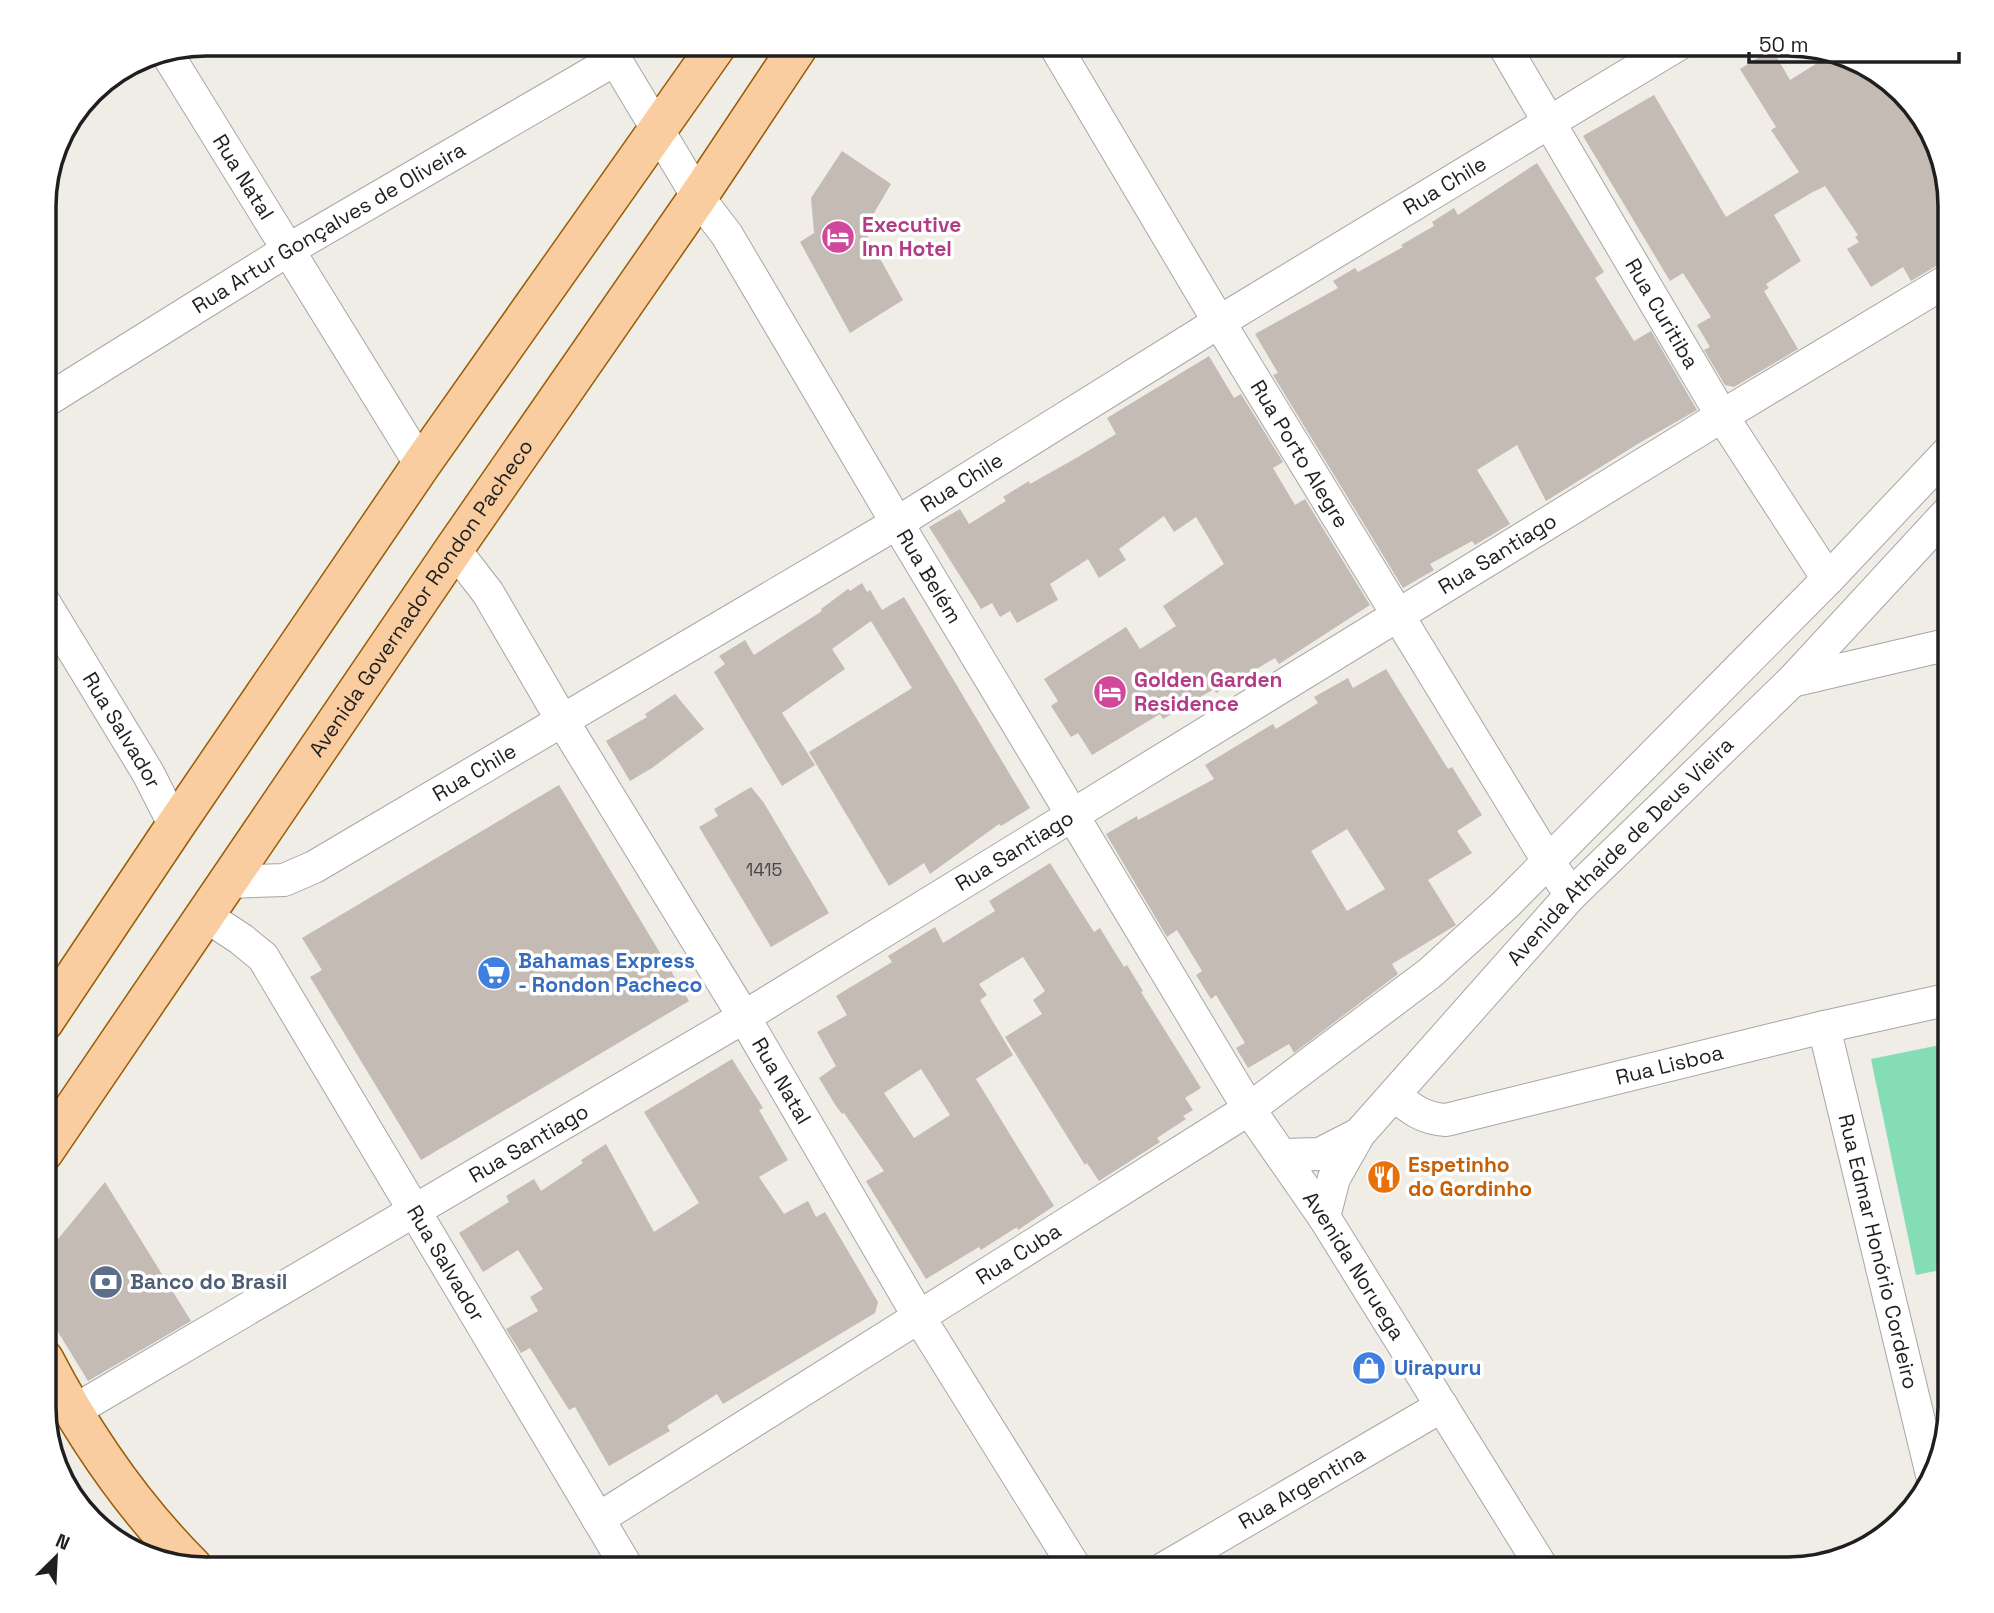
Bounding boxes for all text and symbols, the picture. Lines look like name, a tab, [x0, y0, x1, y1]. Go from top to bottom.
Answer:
scale bar	[1749, 21, 1959, 65]
text: 50 m	[1759, 31, 1809, 58]
street label: Rua Natal	[207, 129, 280, 225]
street label: Rua Artur Gonçalves de Oliveira	[187, 136, 470, 319]
street label: Rua Chile	[1398, 150, 1491, 221]
place label: Executive Inn Hotel	[862, 211, 961, 262]
hotel icon: Executive Inn Hotel	[819, 218, 857, 256]
street label: Rua Curitiba	[1619, 253, 1705, 374]
street label: Rua Porto Alegre	[1245, 375, 1355, 533]
street label: Avenida Governador Rondon Pacheco	[303, 434, 539, 762]
street label: Rua Chile	[915, 446, 1008, 518]
street label: Rua Santiago	[1433, 507, 1562, 600]
street label: Rua Belém	[891, 524, 968, 628]
place label: Golden Garden Residence	[1134, 666, 1283, 717]
street label: Rua Salvador	[77, 667, 167, 793]
hotel icon: Golden Garden Residence	[1091, 673, 1129, 711]
street label: Avenida Athaide de Deus Vieira	[1501, 731, 1739, 971]
street label: Rua Chile	[427, 737, 521, 807]
street label: Rua Santiago	[950, 804, 1079, 897]
house number: 1415	[746, 858, 782, 881]
place label: Bahamas Express - Rondon Pacheco	[518, 947, 702, 998]
supermarket icon: Bahamas Express - Rondon Pacheco	[475, 954, 513, 992]
street label: Rua Natal	[746, 1033, 818, 1129]
street label: Rua Lisboa	[1613, 1038, 1726, 1091]
street label: Rua Santiago	[464, 1097, 593, 1189]
street label: Rua Edmar Honório Cordeiro	[1832, 1111, 1925, 1392]
place label: Espetinho do Gordinho	[1408, 1151, 1532, 1202]
restaurant icon: Espetinho do Gordinho	[1365, 1158, 1403, 1196]
street label: Avenida Noruega	[1297, 1186, 1411, 1345]
street label: Rua Salvador	[401, 1200, 491, 1326]
street label: Rua Cuba	[971, 1217, 1066, 1291]
bank icon: Banco do Brasil	[87, 1263, 125, 1301]
place label: Banco do Brasil	[130, 1268, 287, 1295]
shop icon: Uirapuru	[1350, 1349, 1388, 1387]
place label: Uirapuru	[1394, 1354, 1482, 1381]
street label: Rua Argentina	[1233, 1440, 1370, 1535]
north arrow	[21, 1522, 91, 1592]
text: N	[52, 1528, 74, 1556]

